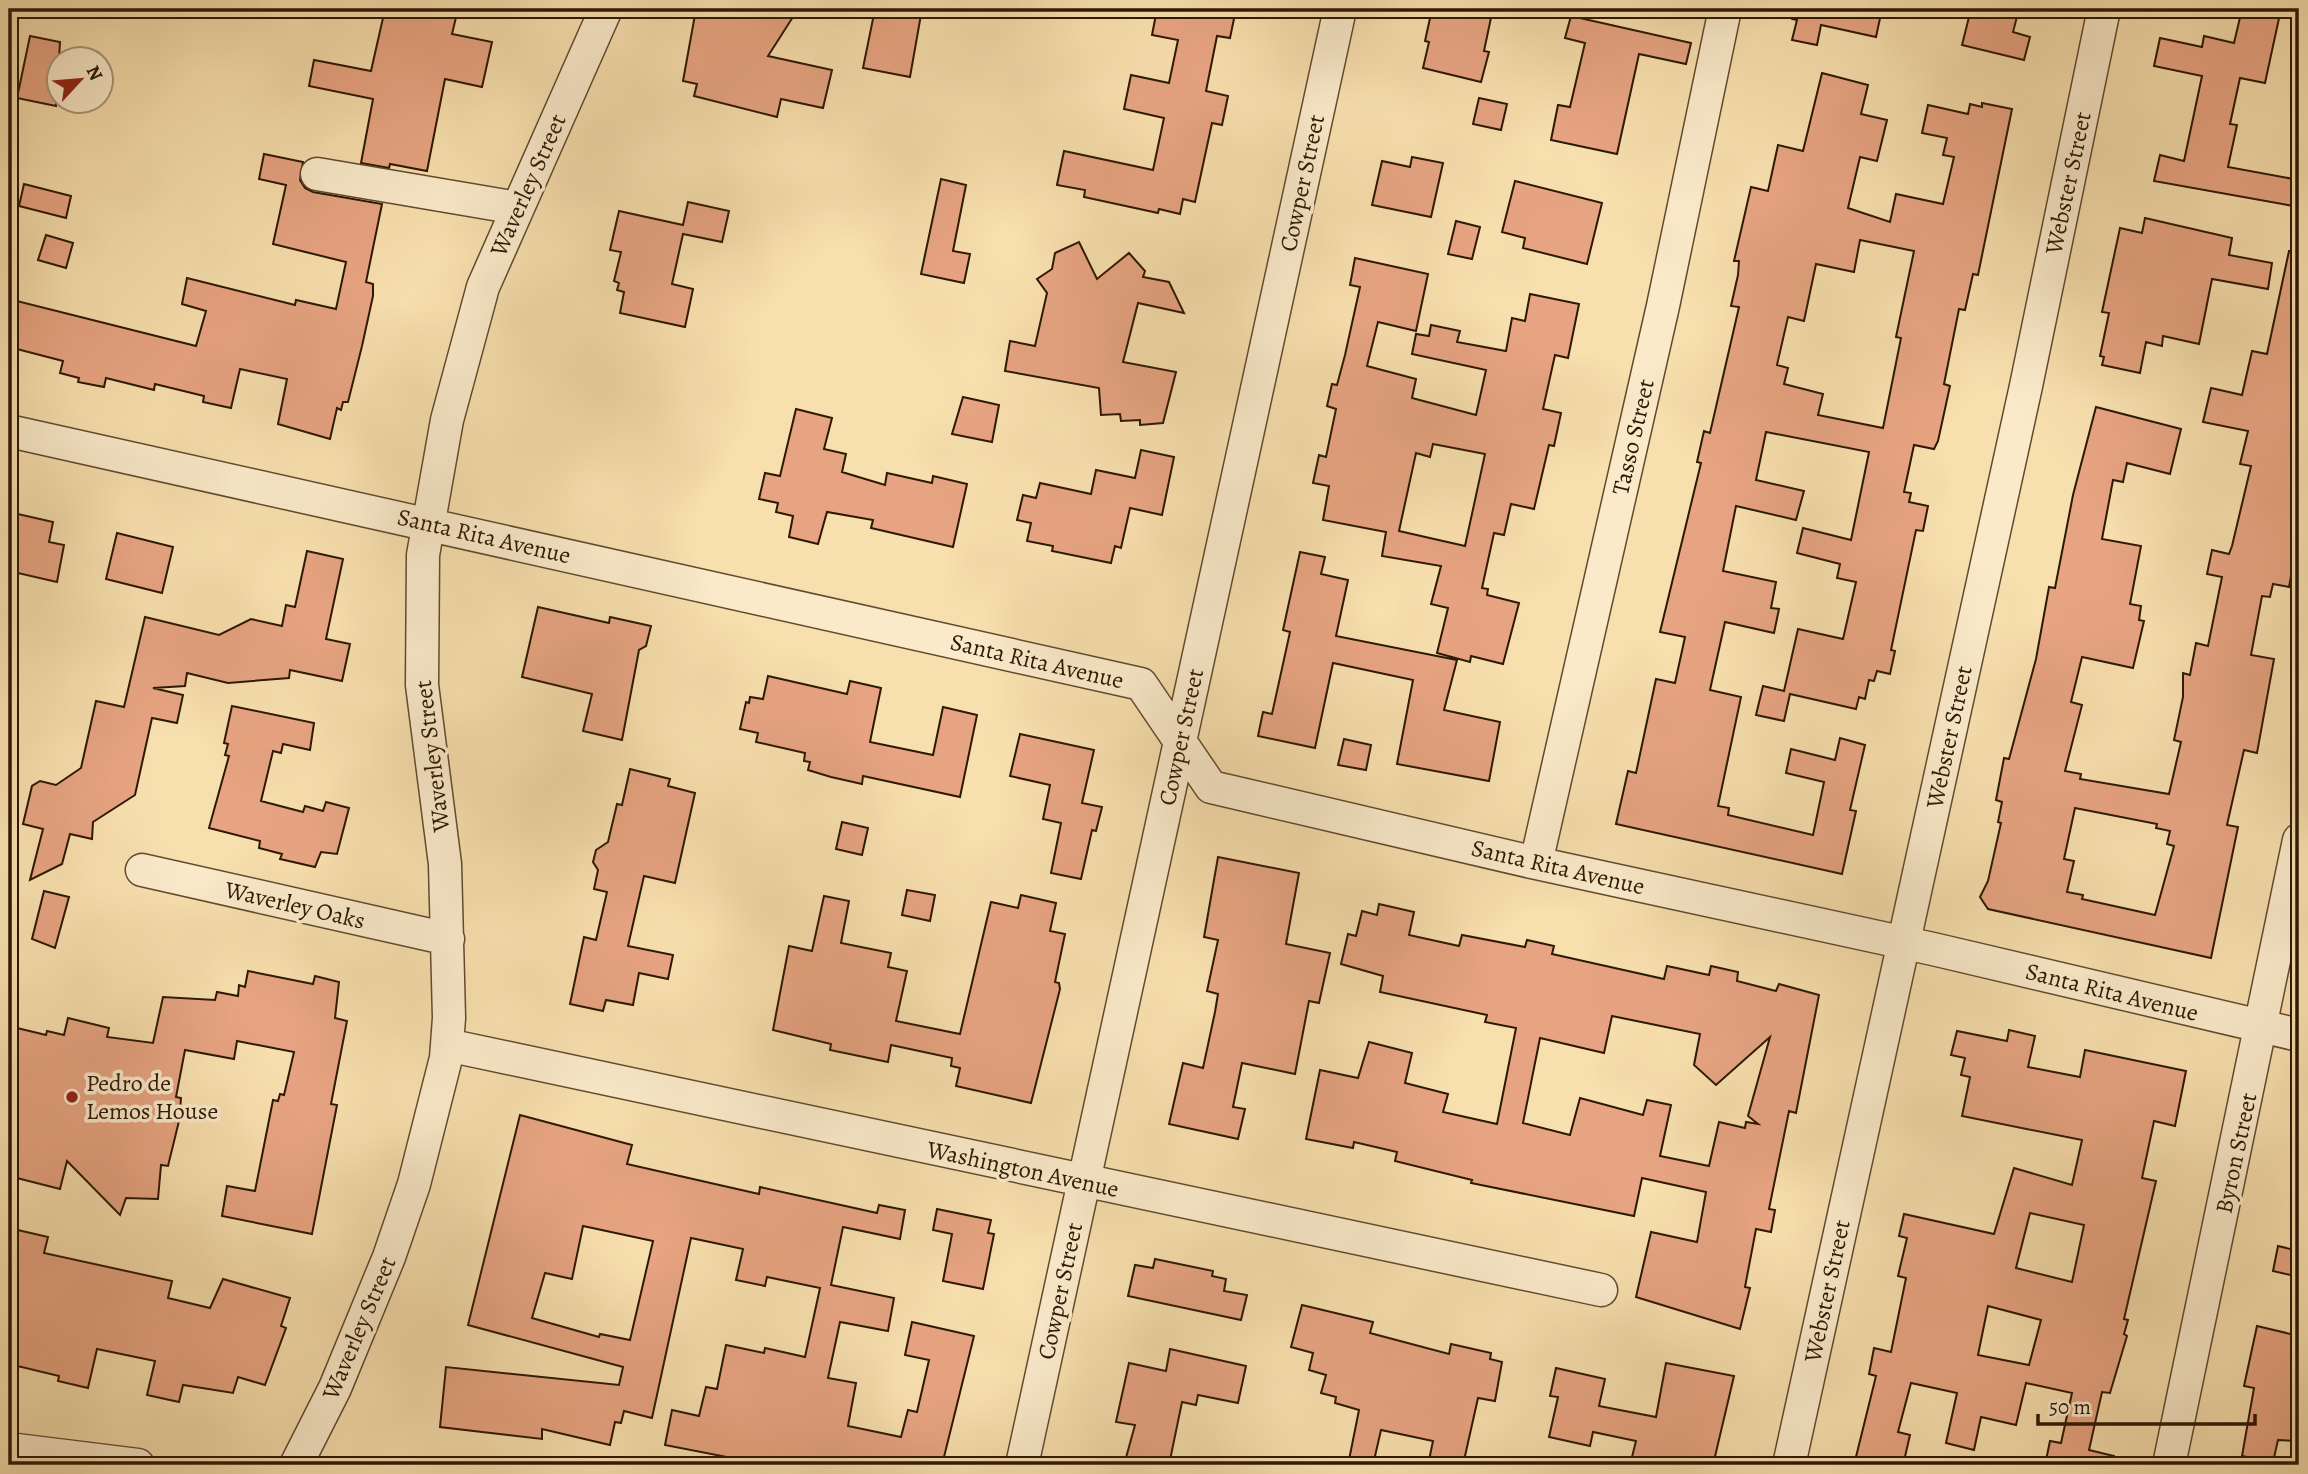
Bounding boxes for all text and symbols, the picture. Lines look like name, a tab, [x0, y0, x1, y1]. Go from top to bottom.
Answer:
north arrow	[46, 46, 116, 116]
text: N	[80, 61, 109, 85]
street label: Waverley Street	[482, 109, 574, 262]
street label: Webster Street	[2037, 109, 2099, 258]
street label: Cowper Street	[1272, 111, 1332, 255]
street label: Tasso Street	[1604, 376, 1662, 498]
street label: Santa Rita Avenue	[394, 501, 574, 571]
street label: Santa Rita Avenue	[947, 626, 1127, 696]
street label: Webster Street	[1918, 663, 1980, 812]
street label: Cowper Street	[1151, 665, 1211, 809]
street label: Waverley Street	[407, 678, 457, 835]
street label: Santa Rita Avenue	[1468, 832, 1648, 902]
street label: Waverley Oaks	[221, 873, 368, 937]
street label: Santa Rita Avenue	[2022, 955, 2202, 1029]
place label: Pedro de Lemos House	[86, 1067, 218, 1127]
marker: Pedro de Lemos House	[64, 1089, 80, 1105]
street label: Byron Street	[2208, 1090, 2264, 1216]
street label: Washington Avenue	[923, 1133, 1122, 1205]
street label: Webster Street	[1796, 1217, 1858, 1366]
street label: Cowper Street	[1030, 1219, 1090, 1363]
street label: Waverley Street	[314, 1251, 404, 1405]
scale bar	[2038, 1383, 2256, 1427]
text: 50 m	[2049, 1393, 2091, 1421]

